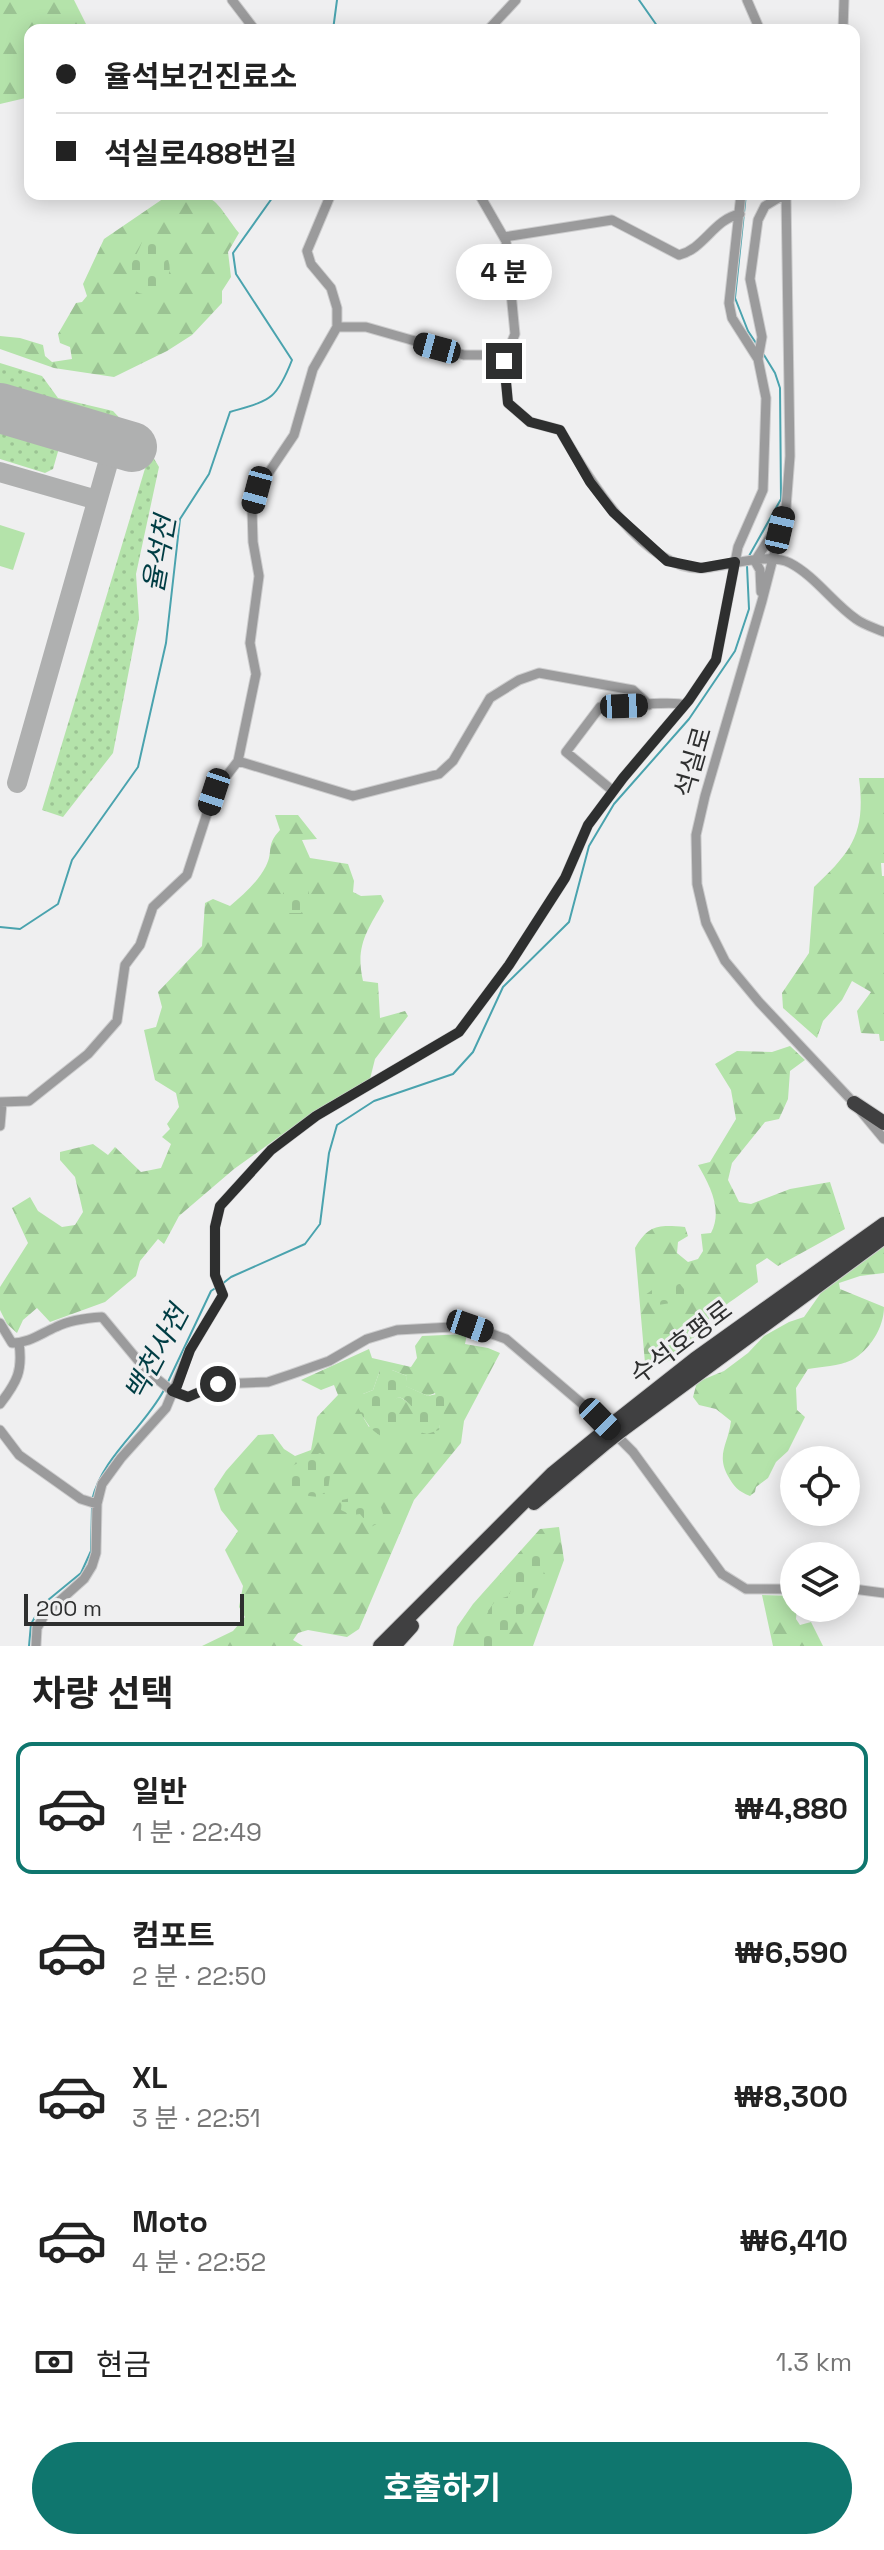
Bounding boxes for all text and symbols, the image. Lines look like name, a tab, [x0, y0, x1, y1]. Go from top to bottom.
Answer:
text: 율석보건진료소	[104, 57, 297, 96]
text: 석실로488번길	[104, 134, 297, 173]
callout: 4 분	[456, 245, 552, 301]
text: 4 분	[480, 255, 528, 289]
car	[411, 330, 463, 366]
route end	[486, 343, 522, 379]
car	[239, 464, 275, 516]
car	[763, 504, 797, 556]
water label: 율석천	[135, 510, 184, 595]
car	[600, 693, 648, 719]
street label: 석실로	[667, 723, 719, 801]
car	[195, 765, 233, 819]
street label: 수석호평로	[623, 1292, 739, 1392]
water label: 백천사천	[116, 1296, 198, 1407]
car	[443, 1307, 497, 1345]
route start	[200, 1366, 236, 1402]
car	[575, 1394, 625, 1444]
map controls	[780, 1446, 860, 1622]
button: locate	[780, 1446, 860, 1526]
button: layers	[780, 1542, 860, 1622]
scale bar	[24, 1590, 244, 1626]
text: 200 m	[36, 1594, 102, 1622]
text: 차량 선택	[32, 1671, 174, 1717]
icon: car	[36, 1772, 108, 1844]
text: 일반	[132, 1772, 187, 1811]
text: ₩4,880	[734, 1789, 848, 1828]
text: 1 분 · 22:49	[132, 1815, 262, 1849]
icon: car	[36, 1916, 108, 1988]
text: 컴포트	[132, 1916, 215, 1955]
text: ₩6,590	[734, 1933, 848, 1972]
text: 2 분 · 22:50	[132, 1959, 267, 1993]
text: XL	[132, 2058, 168, 2097]
icon: car	[36, 2060, 108, 2132]
text: ₩8,300	[733, 2077, 848, 2116]
text: 3 분 · 22:51	[132, 2101, 261, 2135]
text: Moto	[132, 2202, 208, 2241]
icon: car	[36, 2204, 108, 2276]
text: ₩6,410	[739, 2221, 848, 2260]
text: 4 분 · 22:52	[132, 2245, 266, 2279]
icon: cash	[32, 2340, 76, 2384]
text: 현금	[96, 2345, 151, 2384]
text: 1.3 km	[776, 2345, 852, 2379]
button: 호출하기	[32, 2442, 852, 2534]

